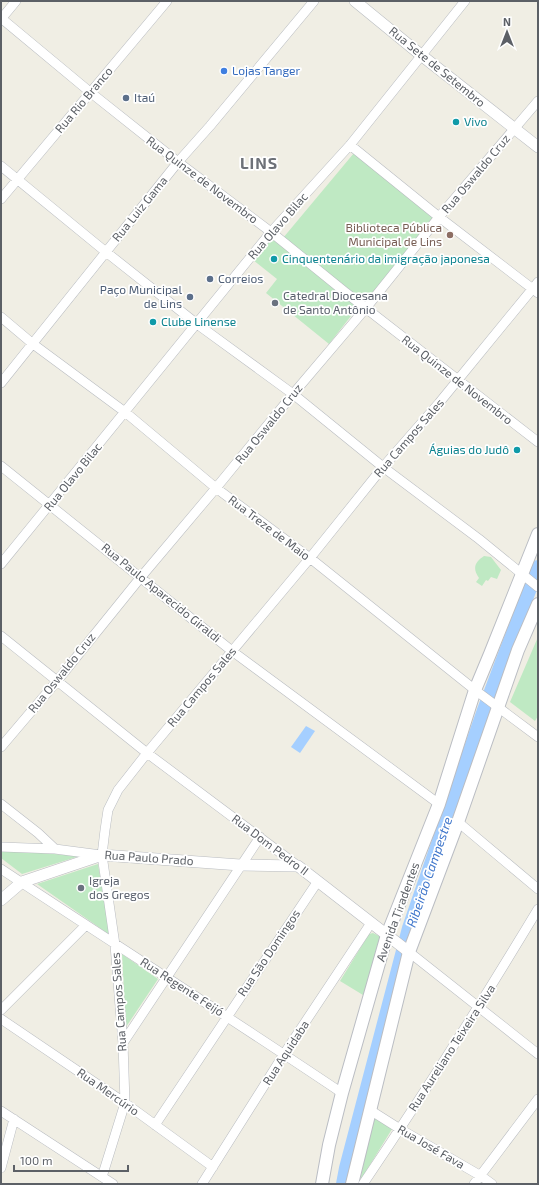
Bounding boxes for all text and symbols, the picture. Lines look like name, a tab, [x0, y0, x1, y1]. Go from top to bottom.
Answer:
north arrow	[487, 12, 527, 52]
text: N	[503, 15, 511, 28]
street label: Rua Sete de Setembro	[387, 23, 489, 109]
street label: Rua Rio Branco	[52, 63, 115, 135]
place label: Lojas Tanger	[232, 63, 301, 78]
marker: Lojas Tanger	[219, 66, 229, 76]
place label: Itaú	[134, 90, 155, 104]
marker: Itaú	[121, 93, 131, 103]
place label: Vivo	[464, 114, 488, 128]
marker: Vivo	[451, 117, 461, 127]
street label: Rua Oswaldo Cruz	[438, 131, 512, 216]
street label: Rua Quinze de Novembro	[143, 133, 261, 227]
district label: LINS	[240, 153, 278, 172]
street label: Rua Luiz Gama	[109, 173, 170, 244]
street label: Rua Olavo Bilac	[244, 189, 310, 262]
place label: Biblioteca Pública Municipal de Lins	[345, 220, 442, 248]
marker: Biblioteca Pública Municipal de Lins	[445, 230, 455, 240]
place label: Cinquentenário da imigração japonesa	[282, 251, 490, 266]
marker: Cinquentenário da imigração japonesa	[269, 254, 279, 264]
place label: Correios	[218, 271, 263, 285]
marker: Correios	[205, 274, 215, 284]
place label: Paço Municipal de Lins	[100, 282, 182, 310]
place label: Catedral Diocesana de Santo Antônio	[283, 288, 388, 316]
marker: Paço Municipal de Lins	[185, 292, 195, 302]
marker: Catedral Diocesana de Santo Antônio	[270, 298, 280, 308]
place label: Clube Linense	[161, 314, 236, 328]
marker: Clube Linense	[148, 317, 158, 327]
street label: Rua Quinze de Novembro	[399, 332, 516, 428]
street label: Rua Oswaldo Cruz	[232, 381, 305, 466]
street label: Rua Campos Sales	[370, 395, 446, 479]
street label: Rua Olavo Bilac	[40, 439, 104, 513]
place label: Águias do Judô	[429, 442, 509, 456]
marker: Águias do Judô	[512, 445, 522, 455]
street label: Rua Treze de Maio	[226, 492, 313, 562]
street label: Rua Paulo Aparecido Giraldi	[99, 540, 224, 645]
street label: Rua Oswaldo Cruz	[25, 630, 98, 715]
street label: Rua Campos Sales	[164, 644, 239, 729]
street label: Rua Dom Pedro II	[230, 811, 312, 878]
water label: Ribeirão Campestre	[403, 815, 455, 929]
street label: Rua Paulo Prado	[104, 847, 194, 867]
street label: Avenida Tiradentes	[373, 860, 422, 963]
place label: Igreja dos Gregos	[89, 873, 150, 901]
marker: Igreja dos Gregos	[76, 883, 86, 893]
street label: Rua São Domingos	[234, 907, 302, 998]
street label: Rua Campos Sales	[108, 952, 128, 1052]
street label: Rua Regente Feijó	[138, 954, 227, 1019]
street label: Rua Aureliano Teixeira Silva	[405, 981, 498, 1114]
street label: Rua Aquidaba	[259, 1018, 311, 1087]
street label: Rua Mercúrio	[75, 1065, 142, 1118]
street label: Rua José Fava	[395, 1121, 468, 1171]
scale bar	[14, 1147, 128, 1173]
text: 100 m	[20, 1153, 52, 1167]

